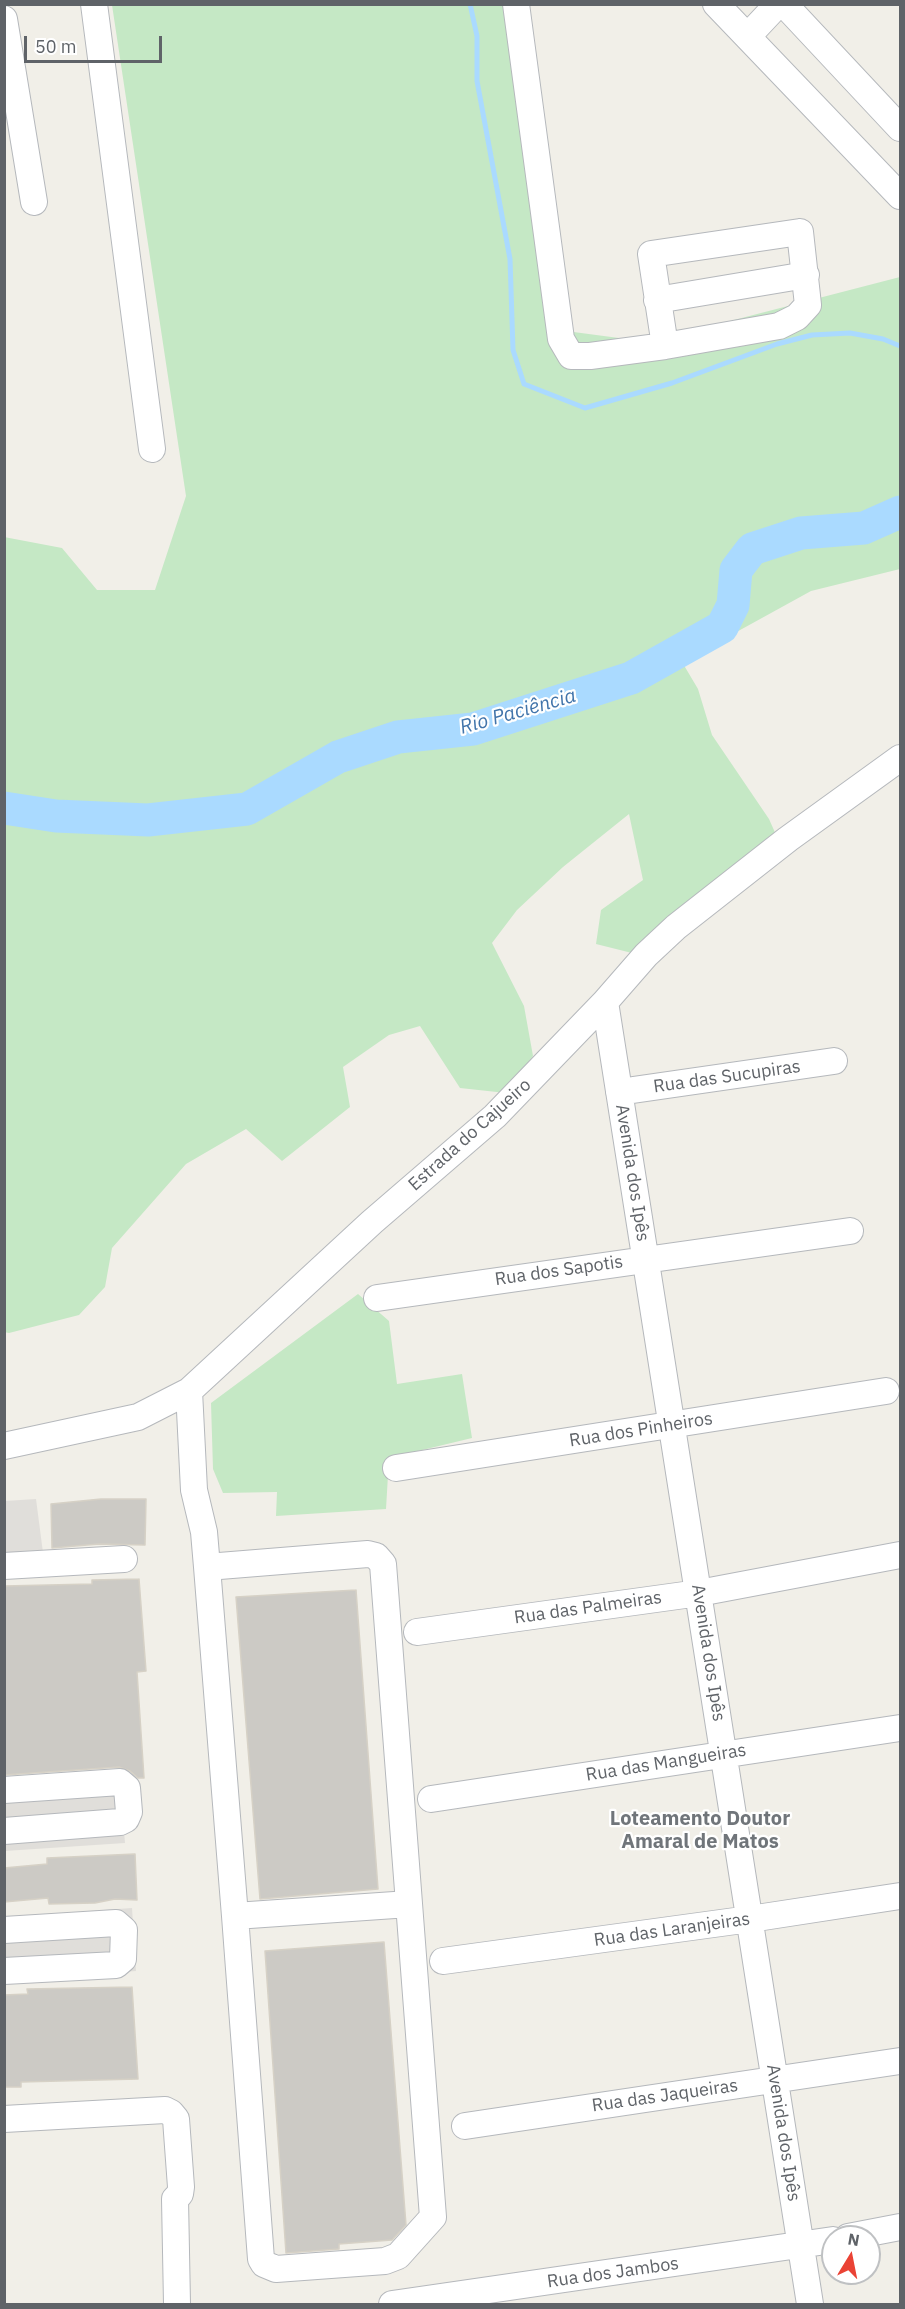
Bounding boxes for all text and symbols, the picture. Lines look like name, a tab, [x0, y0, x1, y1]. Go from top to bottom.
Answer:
scale bar	[27, 24, 165, 62]
text: 50 m	[35, 35, 77, 58]
water label: Rio Paciência	[457, 684, 579, 740]
street label: Rua das Sucupiras	[652, 1056, 802, 1098]
street label: Estrada do Cajueiro	[404, 1074, 536, 1196]
street label: Avenida dos Ipês	[610, 1103, 654, 1243]
street label: Rua dos Sapotis	[493, 1251, 625, 1291]
street label: Rua dos Pinheiros	[568, 1408, 714, 1452]
street label: Avenida dos Ipês	[686, 1583, 730, 1723]
street label: Rua das Palmeiras	[513, 1587, 663, 1629]
street label: Rua das Mangueiras	[584, 1740, 748, 1786]
district label: Loteamento Doutor Amaral de Matos	[610, 1807, 790, 1854]
street label: Rua das Laranjeiras	[593, 1908, 751, 1952]
street label: Avenida dos Ipês	[761, 2063, 805, 2203]
street label: Rua das Jaqueiras	[591, 2075, 739, 2117]
north arrow	[821, 2225, 881, 2285]
text: N	[846, 2228, 861, 2250]
street label: Rua dos Jambos	[546, 2253, 680, 2293]

